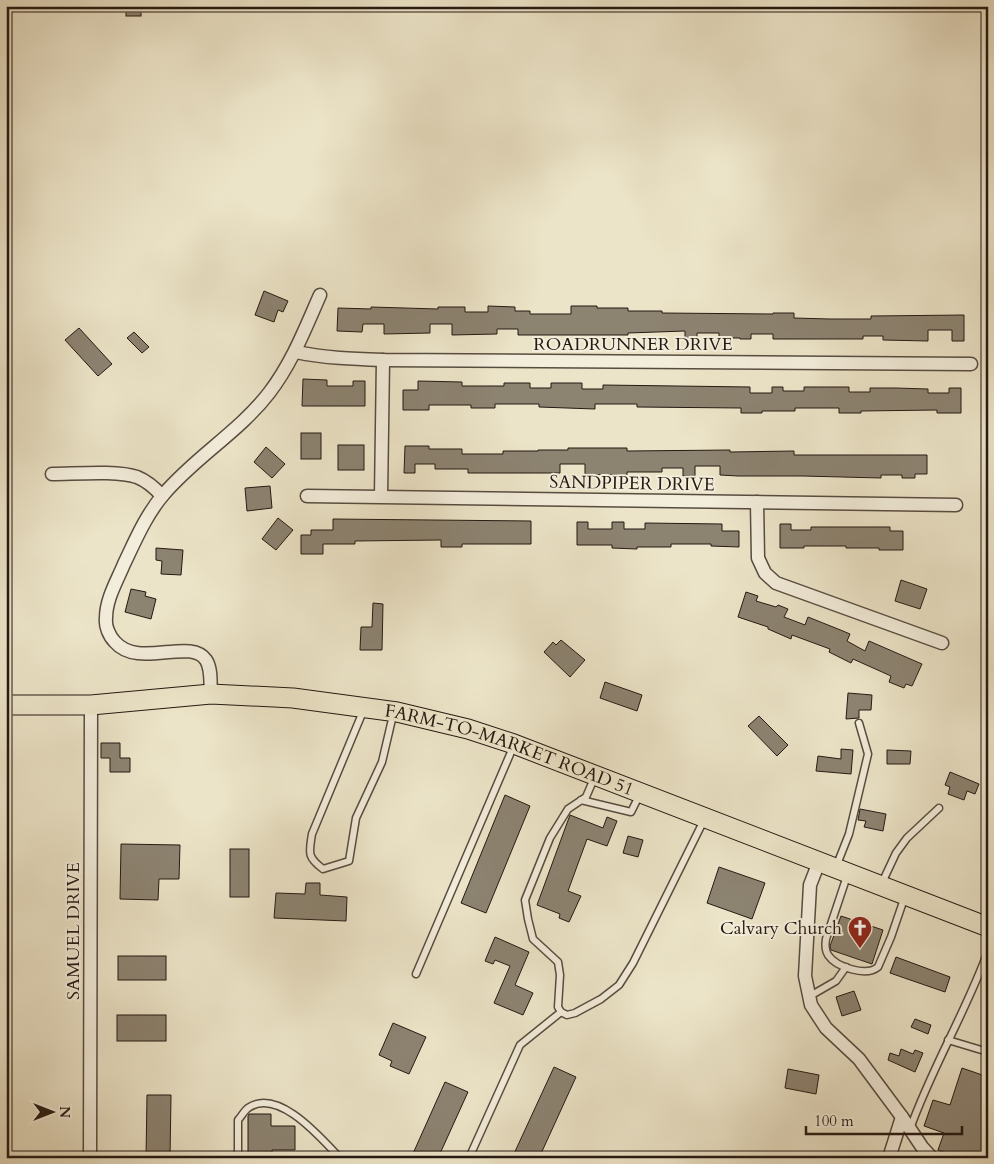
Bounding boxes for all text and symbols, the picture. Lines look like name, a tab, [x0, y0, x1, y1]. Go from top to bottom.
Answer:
street label: ROADRUNNER DRIVE	[533, 332, 733, 357]
street label: SANDPIPER DRIVE	[549, 470, 715, 497]
street label: FARM-TO-MARKET ROAD 51	[383, 699, 637, 802]
street label: SAMUEL DRIVE	[61, 862, 86, 1000]
church icon: Calvary Church	[847, 915, 873, 949]
place label: Calvary Church	[720, 916, 842, 941]
north arrow	[28, 1086, 78, 1136]
scale bar	[806, 1104, 963, 1136]
text: N	[55, 1106, 74, 1118]
text: 100 m	[814, 1111, 854, 1131]

